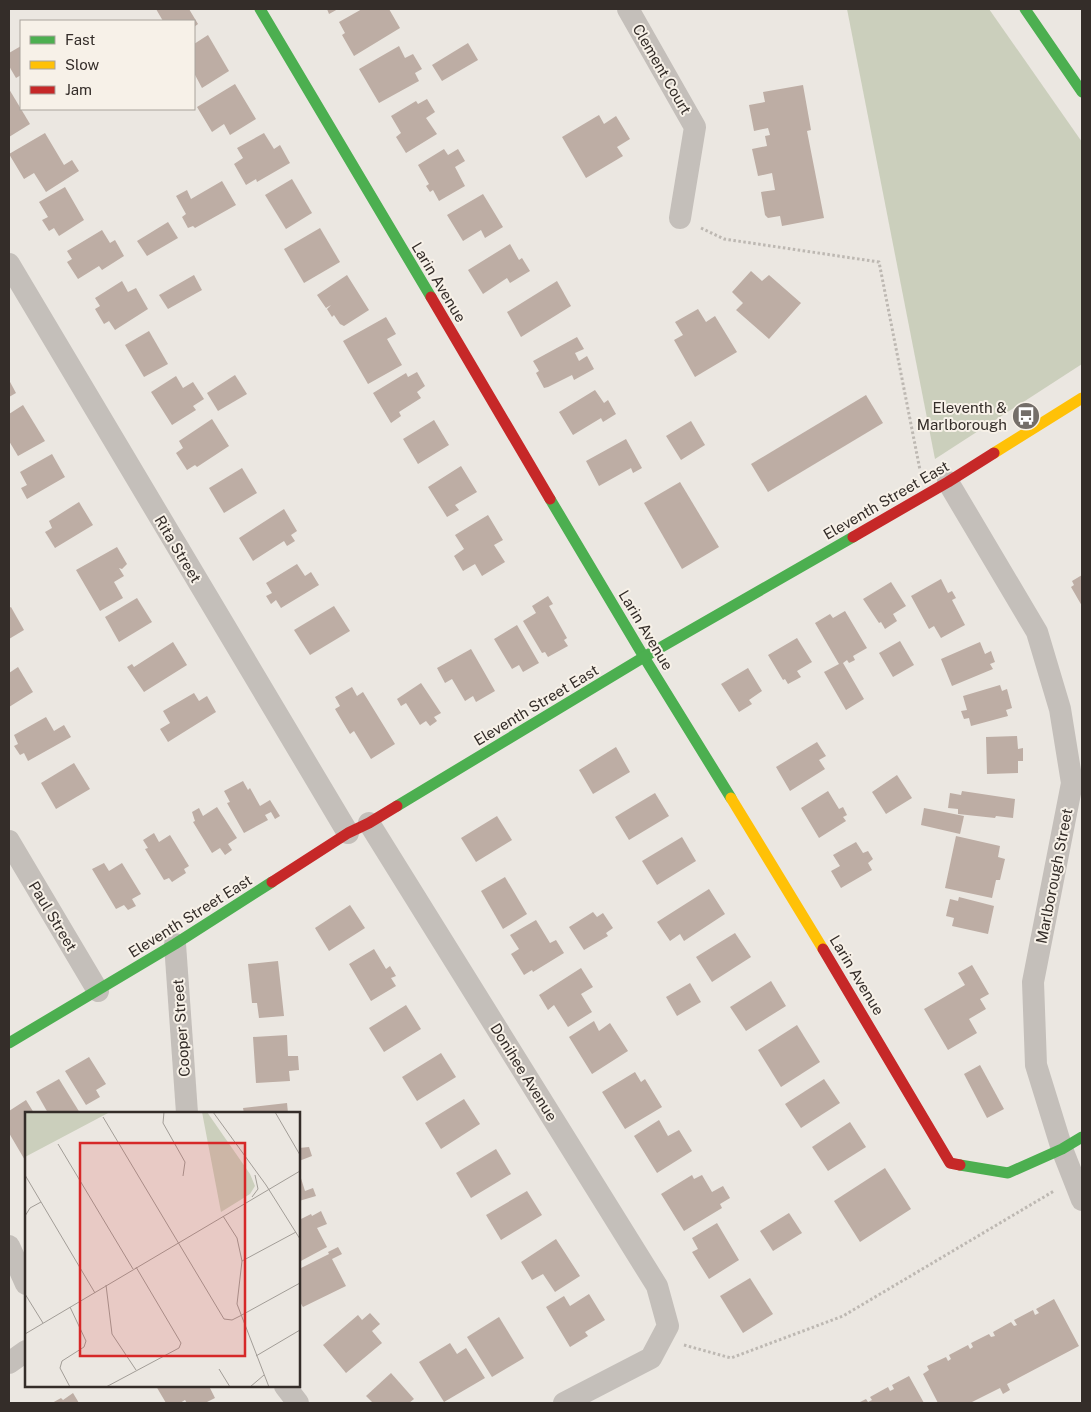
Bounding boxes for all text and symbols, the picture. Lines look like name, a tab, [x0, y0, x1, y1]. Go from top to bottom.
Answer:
legend	[20, 20, 195, 110]
street label: Clement Court	[629, 21, 695, 117]
text: Fast	[65, 31, 95, 48]
text: Slow	[65, 56, 100, 73]
text: Jam	[65, 81, 92, 98]
street label: Larin Avenue	[408, 239, 470, 325]
place label: Eleventh & Marlborough	[917, 399, 1007, 433]
bus stop icon: Eleventh & Marlborough	[1011, 401, 1041, 431]
street label: Eleventh Street East	[820, 457, 952, 543]
street label: Rita Street	[151, 512, 205, 586]
street label: Larin Avenue	[615, 587, 677, 673]
street label: Eleventh Street East	[471, 661, 601, 749]
street label: Marlborough Street	[1033, 807, 1076, 945]
street label: Eleventh Street East	[125, 871, 255, 961]
street label: Paul Street	[25, 878, 81, 954]
street label: Larin Avenue	[826, 932, 888, 1018]
street label: Cooper Street	[169, 978, 193, 1077]
street label: Donihee Avenue	[487, 1020, 561, 1124]
inset map	[25, 1112, 300, 1387]

